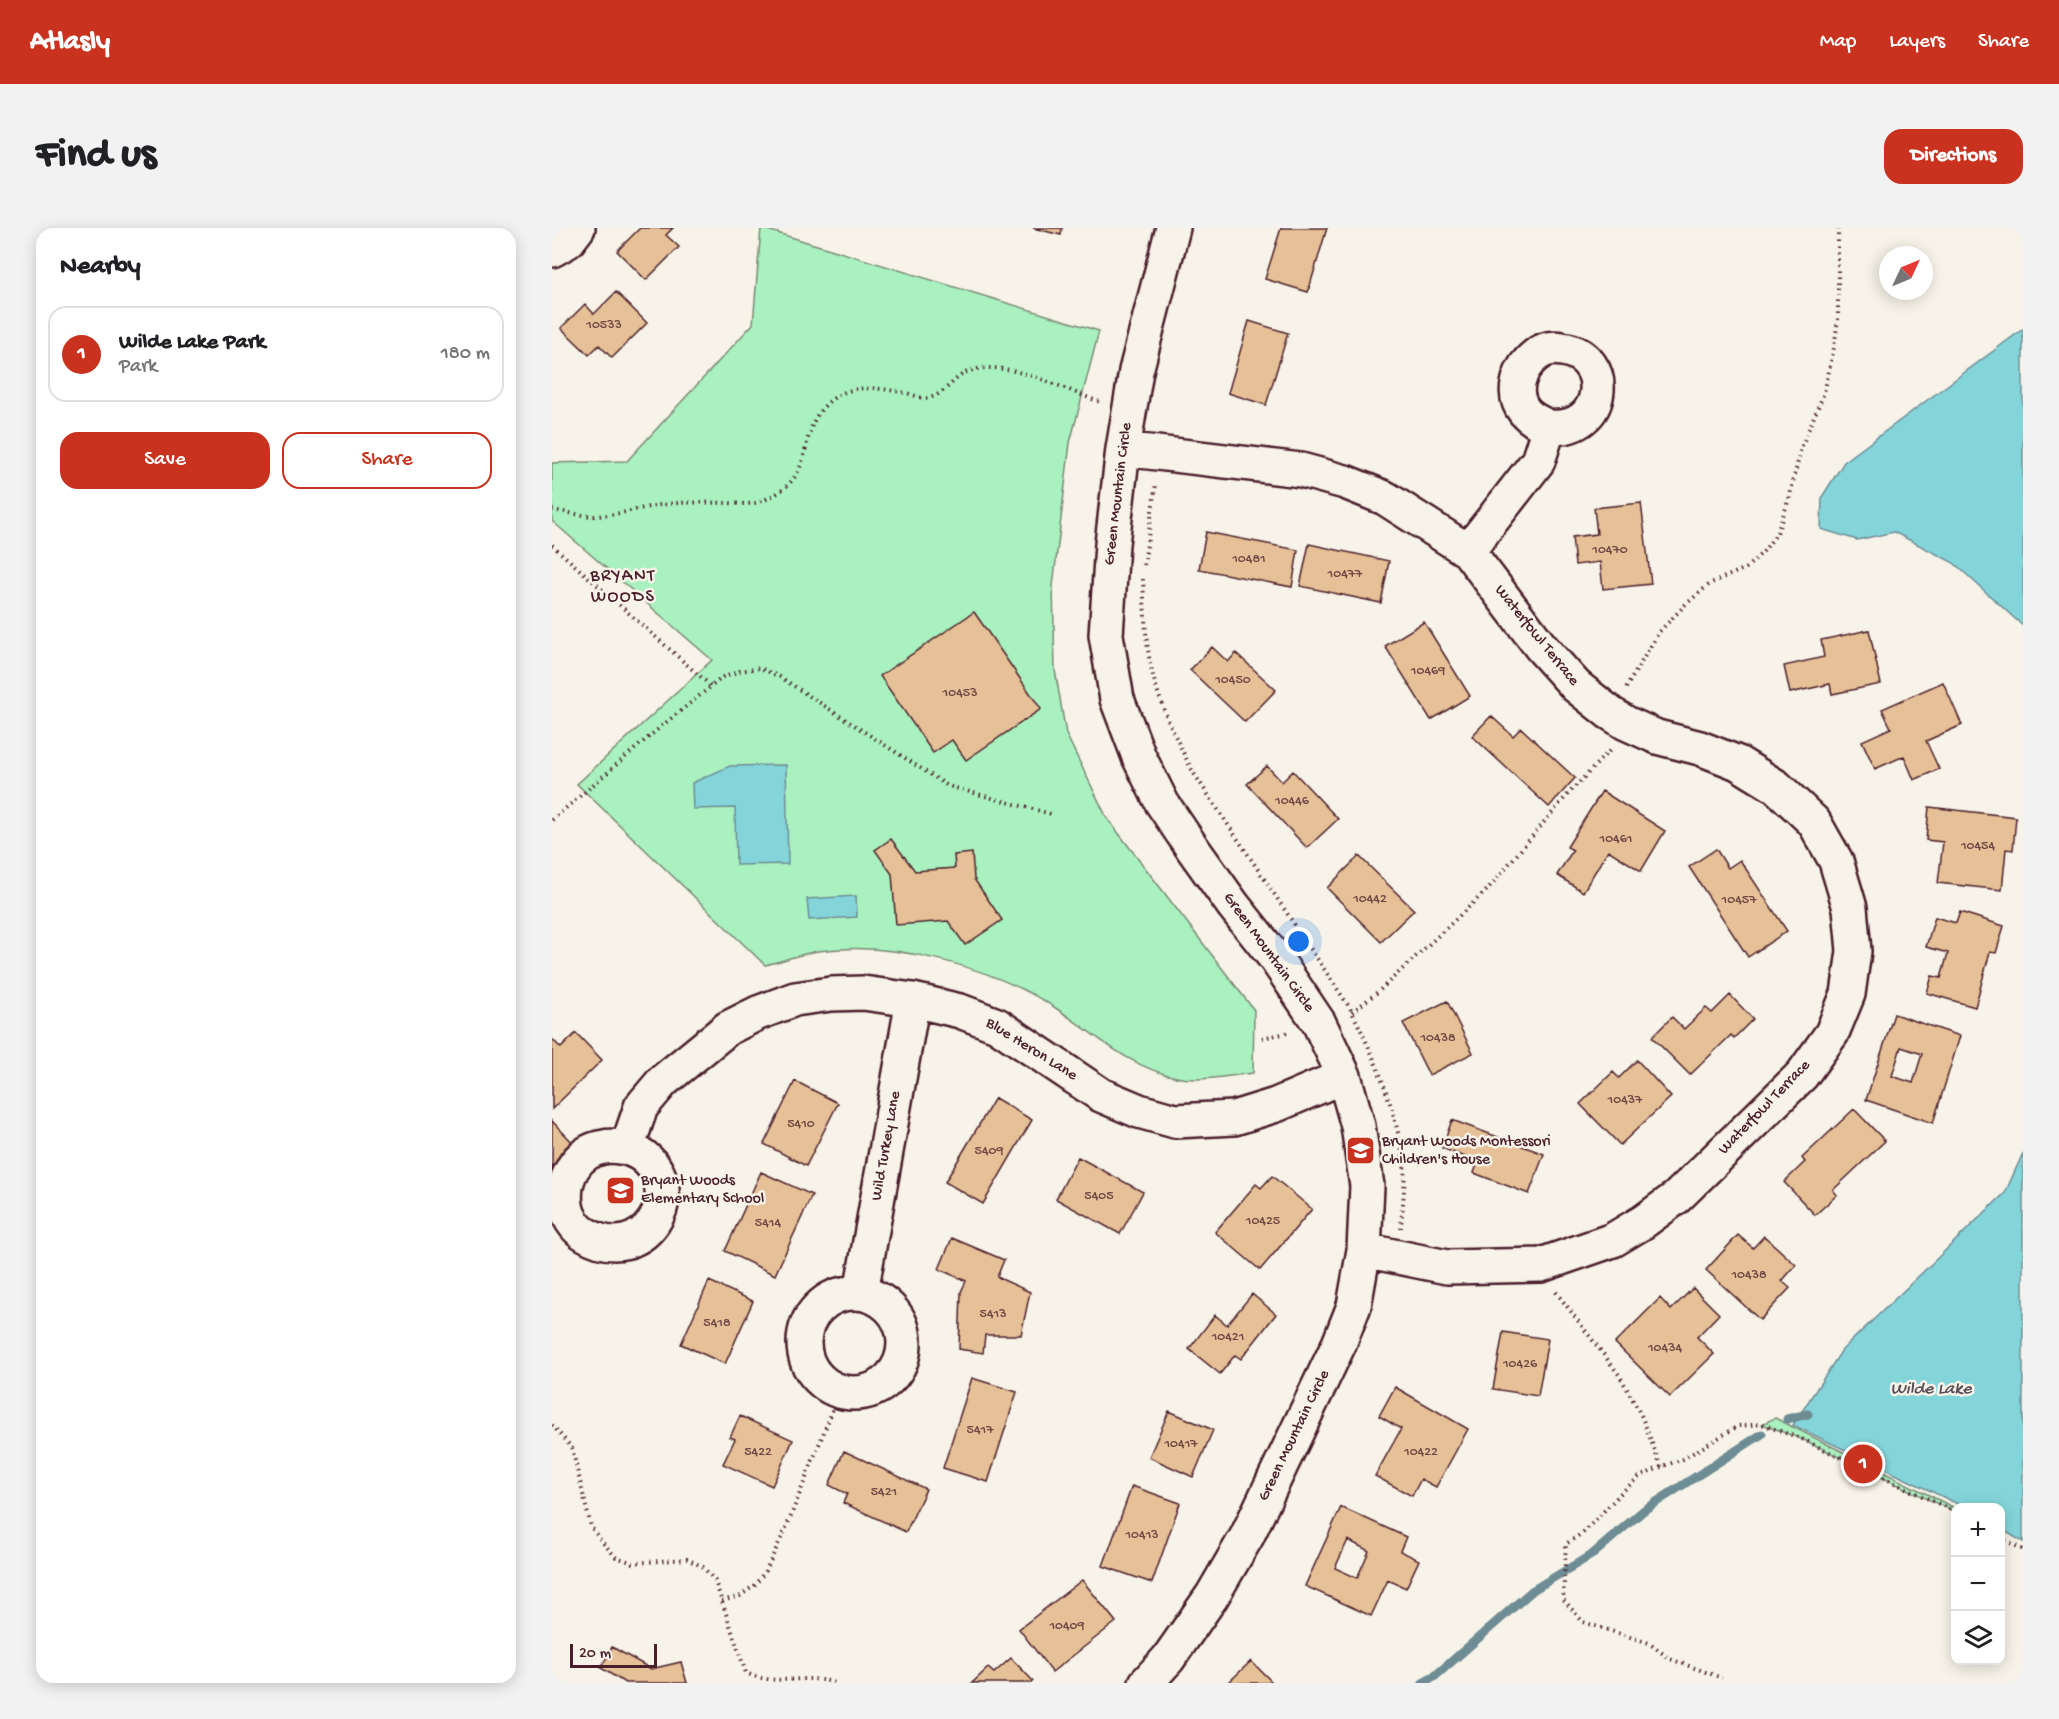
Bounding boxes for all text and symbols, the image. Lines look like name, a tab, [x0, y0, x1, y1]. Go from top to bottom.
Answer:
text: Atlasly	[30, 26, 110, 59]
text: Map	[1820, 30, 1856, 55]
text: Layers	[1889, 30, 1945, 55]
text: Share	[1978, 30, 2029, 55]
button: Directions	[1884, 129, 2023, 184]
text: Find us	[36, 132, 156, 181]
north arrow	[1879, 246, 1933, 300]
text: Nearby	[60, 252, 141, 283]
house number: 10533	[585, 317, 622, 334]
text: Wilde Lake Park	[119, 330, 265, 356]
text: 1	[77, 343, 86, 366]
text: 180 m	[441, 343, 490, 366]
text: Park	[119, 356, 157, 379]
street label: Green Mountain Circle	[1101, 421, 1137, 566]
button: Save	[60, 432, 270, 489]
button: Share	[282, 432, 492, 489]
house number: 10470	[1591, 542, 1628, 559]
house number: 10481	[1231, 551, 1266, 568]
district label: BRYANT WOODS	[589, 566, 656, 608]
house number: 10477	[1327, 566, 1363, 583]
street label: Waterfowl Terrace	[1490, 582, 1583, 691]
house number: 10469	[1410, 663, 1445, 680]
house number: 10450	[1214, 672, 1251, 689]
house number: 10453	[942, 685, 977, 702]
house number: 10446	[1274, 793, 1310, 810]
house number: 10461	[1599, 831, 1632, 848]
house number: 10454	[1960, 838, 1995, 855]
street label: Green Mountain Circle	[1218, 889, 1318, 1017]
house number: 10442	[1352, 891, 1387, 908]
house number: 10457	[1721, 892, 1757, 909]
your location	[1284, 927, 1313, 956]
street label: Blue Heron Lane	[981, 1014, 1081, 1086]
house number: 10438	[1419, 1030, 1456, 1047]
street label: Waterfowl Terrace	[1715, 1056, 1815, 1159]
street label: Wild Turkey Lane	[868, 1089, 906, 1202]
house number: 10437	[1607, 1092, 1643, 1109]
house number: 5410	[787, 1116, 815, 1133]
place label: Bryant Woods Montessori Children's House	[1381, 1133, 1551, 1170]
school or university icon: Bryant Woods Montessori Children's House	[1345, 1135, 1377, 1167]
house number: 5409	[975, 1143, 1003, 1160]
place label: Bryant Woods Elementary School	[640, 1172, 764, 1209]
school or university icon: Bryant Woods Elementary School	[604, 1174, 636, 1206]
house number: 5405	[1084, 1188, 1114, 1205]
house number: 10425	[1245, 1213, 1280, 1230]
house number: 5414	[755, 1215, 782, 1232]
house number: 10438	[1730, 1267, 1767, 1284]
house number: 5413	[980, 1306, 1006, 1323]
house number: 5418	[703, 1315, 731, 1332]
house number: 10421	[1211, 1329, 1244, 1346]
house number: 10434	[1647, 1340, 1682, 1357]
house number: 10426	[1502, 1356, 1538, 1373]
street label: Green Mountain Circle	[1255, 1367, 1335, 1505]
water label: Wilde Lake	[1890, 1379, 1972, 1400]
house number: 5417	[967, 1422, 994, 1439]
house number: 10417	[1163, 1436, 1198, 1453]
pin: 1	[1844, 1442, 1882, 1486]
house number: 5422	[744, 1444, 772, 1461]
house number: 10422	[1403, 1444, 1438, 1461]
house number: 5421	[871, 1484, 897, 1501]
map controls	[1951, 1503, 2005, 1665]
button: +	[1951, 1503, 2005, 1557]
house number: 10413	[1124, 1527, 1159, 1544]
button: −	[1951, 1557, 2005, 1611]
button: layers	[1951, 1611, 2005, 1665]
house number: 10409	[1048, 1618, 1085, 1635]
scale bar	[570, 1641, 657, 1668]
text: 20 m	[579, 1645, 611, 1664]

